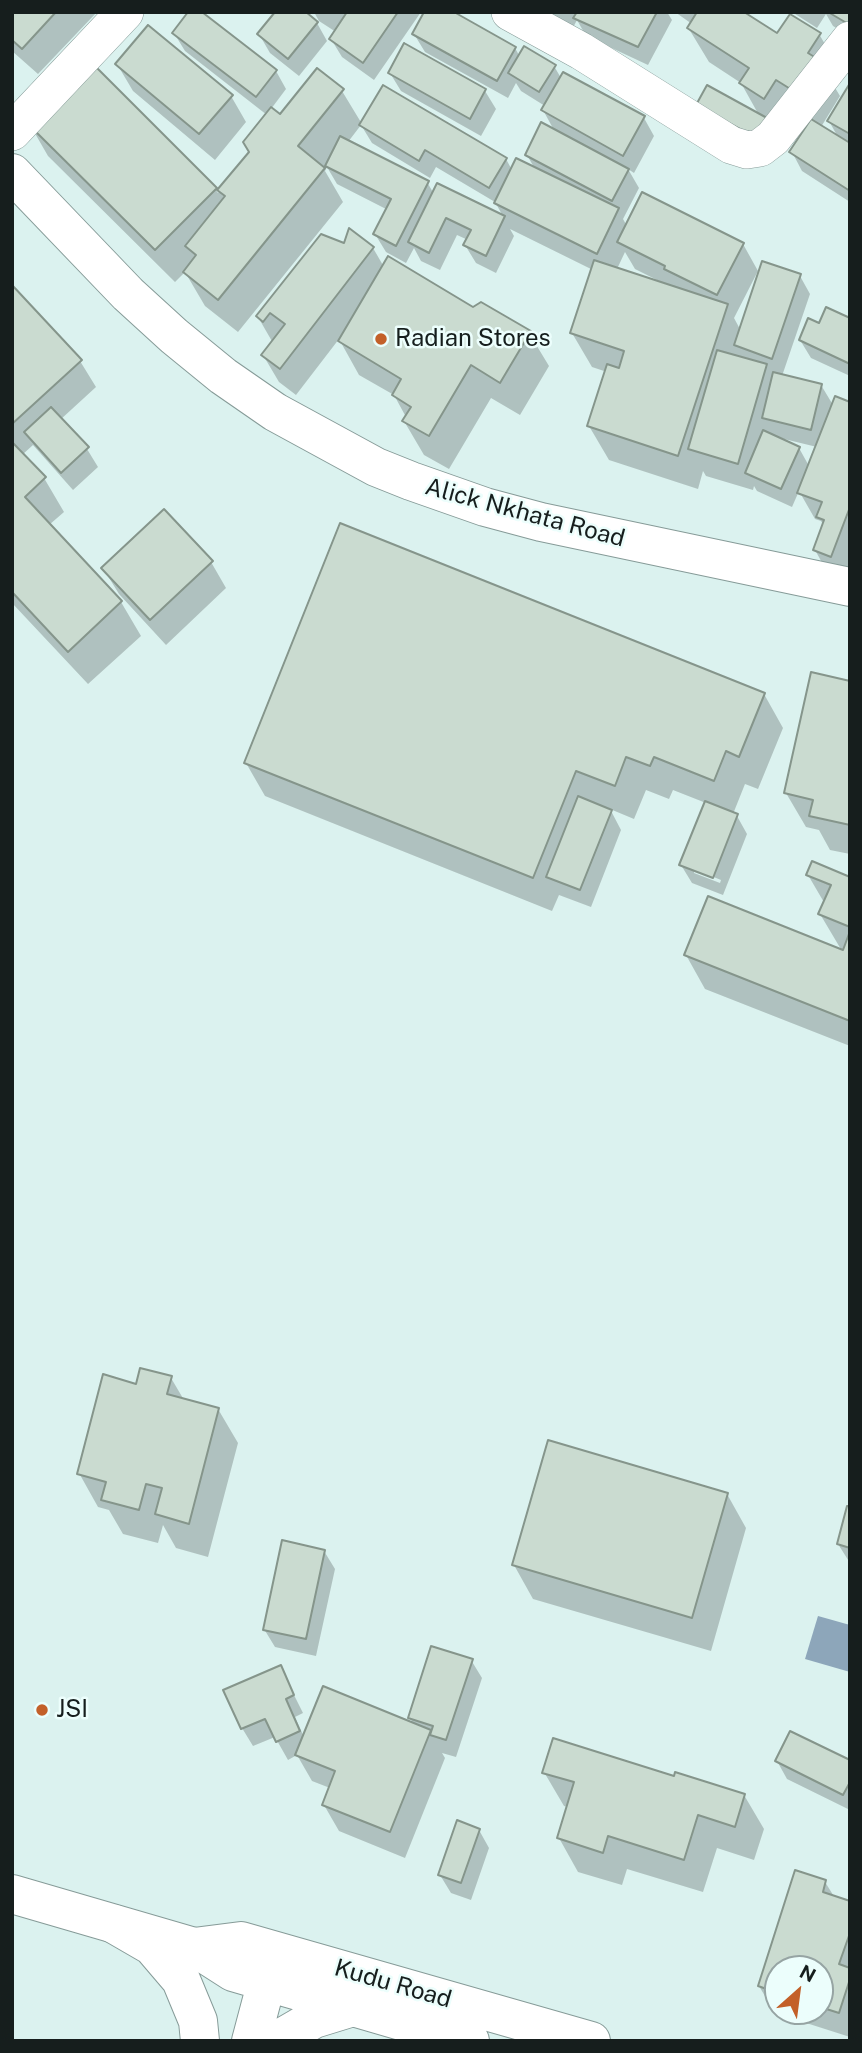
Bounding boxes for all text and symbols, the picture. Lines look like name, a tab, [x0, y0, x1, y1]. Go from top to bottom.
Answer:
place label: Radian Stores	[395, 325, 551, 353]
marker: Radian Stores	[373, 331, 389, 347]
street label: Alick Nkhata Road	[422, 472, 628, 554]
place label: JSI	[56, 1696, 88, 1724]
marker: JSI	[34, 1702, 50, 1718]
street label: Kudu Road	[331, 1954, 455, 2014]
north arrow	[764, 1955, 834, 2025]
text: N	[796, 1960, 820, 1986]

